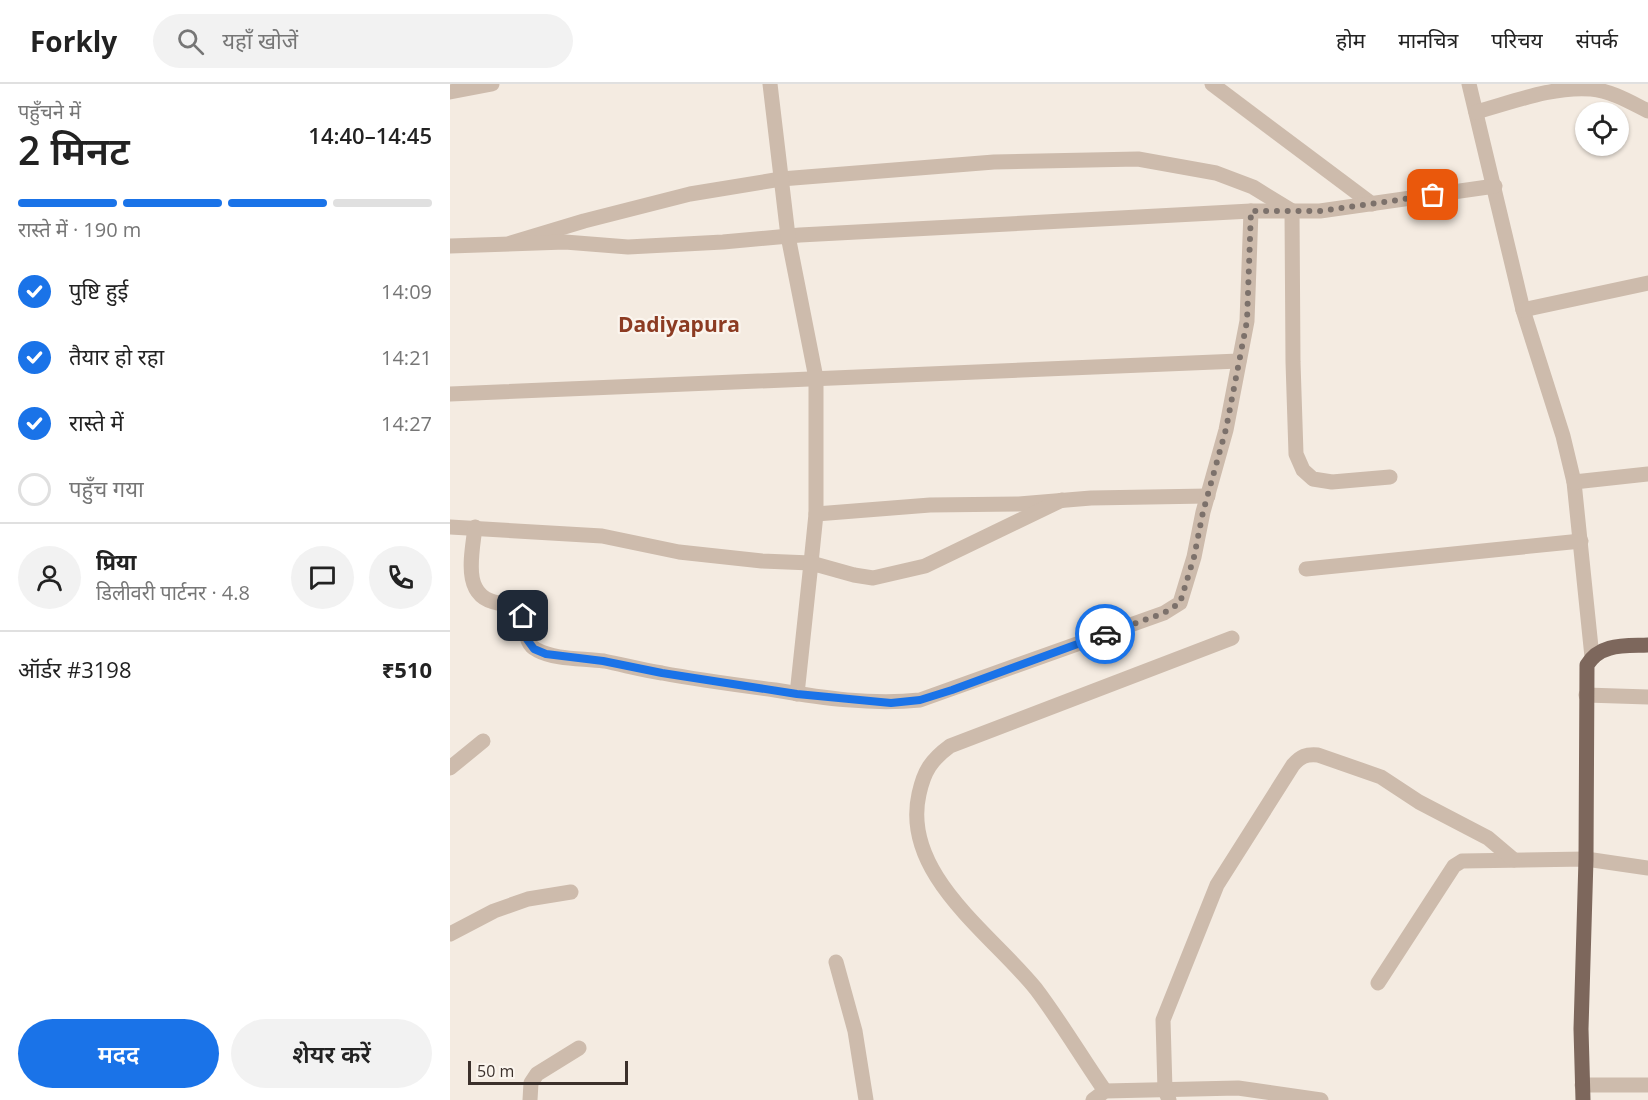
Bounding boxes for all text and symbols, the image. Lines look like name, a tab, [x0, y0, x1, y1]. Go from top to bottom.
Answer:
search box	[153, 14, 573, 68]
text: Forkly	[30, 22, 117, 60]
icon: search	[174, 25, 207, 58]
text: यहाँ खोजें	[222, 25, 298, 55]
text: होम	[1336, 26, 1365, 54]
text: मानचित्र	[1398, 26, 1458, 54]
text: परिचय	[1491, 26, 1543, 54]
text: संपर्क	[1576, 26, 1618, 54]
text: पहुँचने में	[18, 98, 81, 125]
map controls	[1575, 102, 1629, 156]
button: locate	[1575, 102, 1629, 156]
text: 14:40–14:45	[308, 120, 432, 150]
text: 2 मिनट	[18, 123, 130, 176]
pin	[1407, 169, 1458, 220]
icon: bag	[1416, 178, 1449, 211]
text: रास्ते में · 190 m	[18, 216, 141, 243]
icon: check	[18, 275, 51, 308]
text: पुष्टि हुई	[69, 275, 128, 305]
text: 14:09	[381, 278, 432, 305]
district label: Dadiyapura	[618, 310, 740, 338]
icon: check	[18, 341, 51, 374]
text: तैयार हो रहा	[69, 341, 164, 371]
text: 14:21	[381, 344, 432, 371]
icon: check	[18, 407, 51, 440]
text: रास्ते में	[69, 407, 124, 437]
text: 14:27	[381, 410, 432, 437]
text: पहुँच गया	[69, 473, 144, 503]
button: person	[18, 546, 81, 609]
text: प्रिया	[96, 546, 136, 576]
button: chat	[291, 546, 354, 609]
button: phone	[369, 546, 432, 609]
text: डिलीवरी पार्टनर · 4.8	[96, 579, 250, 606]
pin	[497, 590, 548, 641]
icon: home	[506, 599, 539, 632]
courier	[1075, 604, 1135, 664]
icon: car	[1089, 618, 1122, 651]
text: ऑर्डर #3198	[18, 654, 132, 684]
text: ₹510	[382, 654, 432, 684]
button: मदद	[18, 1019, 219, 1088]
button: शेयर करें	[231, 1019, 432, 1088]
scale bar	[468, 1058, 628, 1086]
text: 50 m	[477, 1060, 514, 1082]

